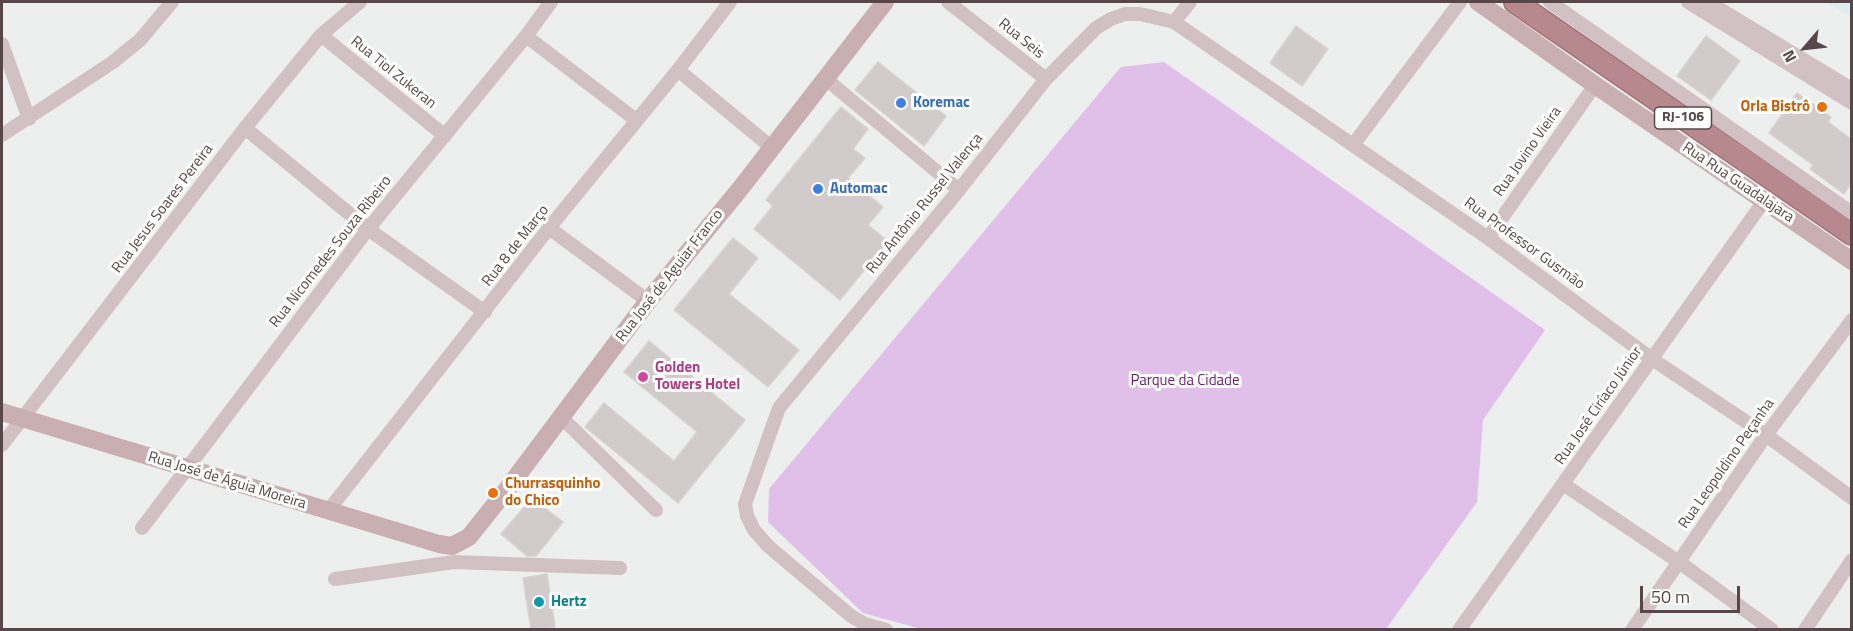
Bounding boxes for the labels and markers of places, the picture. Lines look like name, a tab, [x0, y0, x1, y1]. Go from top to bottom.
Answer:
place label: Koremac	[913, 94, 970, 112]
marker: Koremac	[894, 96, 908, 110]
place label: Orla Bistrô	[1741, 98, 1810, 116]
marker: Orla Bistrô	[1815, 100, 1829, 114]
place label: Automac	[830, 180, 888, 198]
marker: Automac	[811, 182, 825, 196]
place label: Golden Towers Hotel	[655, 359, 740, 394]
marker: Golden Towers Hotel	[636, 370, 650, 384]
place label: Churrasquinho do Chico	[505, 475, 601, 510]
marker: Churrasquinho do Chico	[486, 486, 500, 500]
place label: Hertz	[551, 593, 587, 611]
marker: Hertz	[532, 595, 546, 609]

